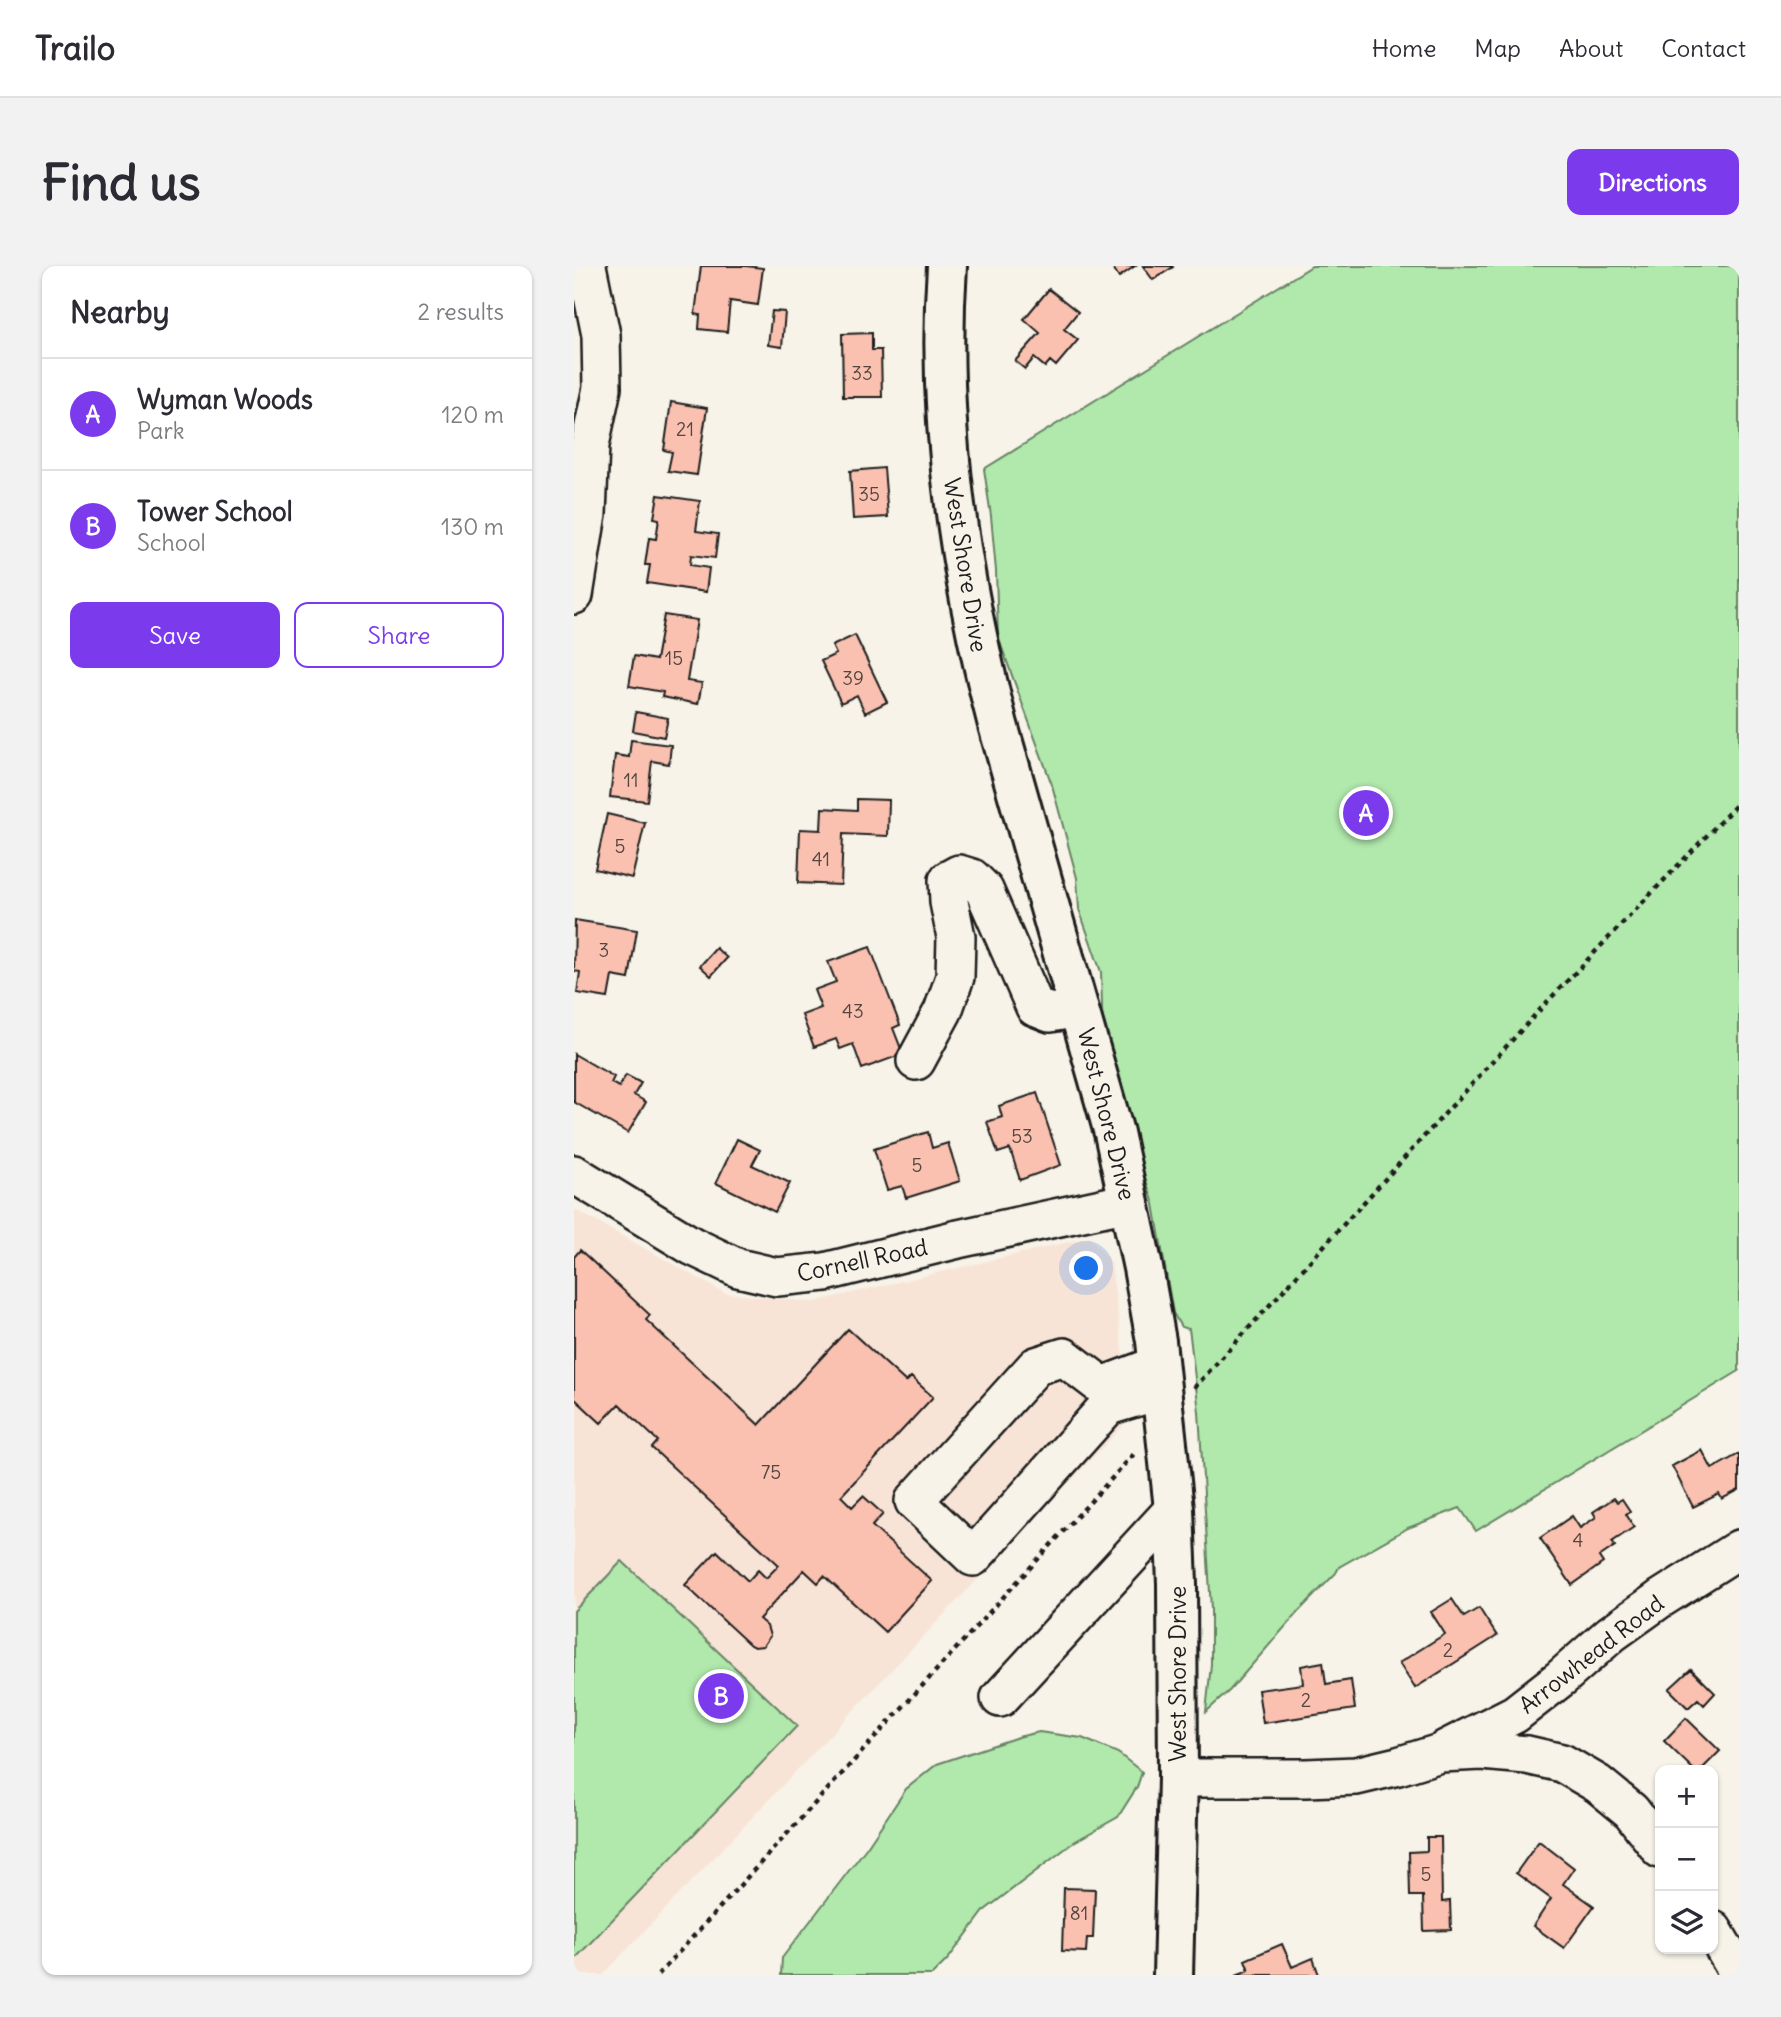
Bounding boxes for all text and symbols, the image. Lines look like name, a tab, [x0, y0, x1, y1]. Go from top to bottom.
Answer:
text: Trailo	[35, 27, 115, 69]
text: Home	[1372, 33, 1436, 63]
text: Map	[1474, 33, 1521, 63]
text: About	[1559, 33, 1623, 63]
text: Contact	[1661, 33, 1746, 63]
button: Directions	[1567, 149, 1739, 215]
text: Find us	[42, 152, 200, 213]
text: Nearby	[70, 293, 170, 331]
text: 2 results	[418, 297, 504, 326]
house number: 33	[851, 361, 873, 385]
text: Wyman Woods	[137, 383, 313, 416]
text: A	[86, 400, 100, 429]
text: 120 m	[441, 400, 504, 429]
text: Park	[137, 416, 185, 445]
house number: 21	[676, 417, 694, 441]
street label: West Shore Drive	[938, 476, 994, 654]
house number: 35	[858, 482, 880, 506]
text: Tower School	[137, 495, 293, 528]
text: B	[85, 512, 101, 541]
text: 130 m	[441, 512, 504, 541]
text: School	[137, 528, 206, 557]
button: Save	[70, 602, 280, 668]
button: Share	[294, 602, 504, 668]
house number: 15	[665, 646, 683, 670]
house number: 39	[842, 666, 864, 690]
house number: 11	[623, 768, 639, 792]
pin: A	[1343, 787, 1389, 839]
house number: 5	[615, 834, 625, 858]
house number: 41	[812, 847, 830, 871]
house number: 3	[599, 938, 609, 962]
house number: 43	[842, 999, 864, 1023]
street label: West Shore Drive	[1072, 1025, 1142, 1203]
house number: 53	[1011, 1124, 1033, 1148]
house number: 5	[912, 1153, 922, 1177]
street label: Cornell Road	[794, 1232, 930, 1288]
your location	[1069, 1251, 1103, 1285]
house number: 75	[761, 1460, 781, 1484]
house number: 4	[1573, 1528, 1584, 1552]
street label: West Shore Drive	[1163, 1586, 1192, 1762]
street label: Arrowhead Road	[1513, 1588, 1669, 1720]
house number: 2	[1443, 1638, 1453, 1662]
pin: B	[698, 1670, 744, 1722]
house number: 2	[1301, 1688, 1311, 1712]
map controls	[1655, 1765, 1718, 1954]
button: +	[1655, 1765, 1718, 1828]
button: −	[1655, 1828, 1718, 1891]
house number: 5	[1421, 1862, 1431, 1886]
button: layers	[1655, 1891, 1718, 1954]
house number: 81	[1070, 1901, 1088, 1925]

